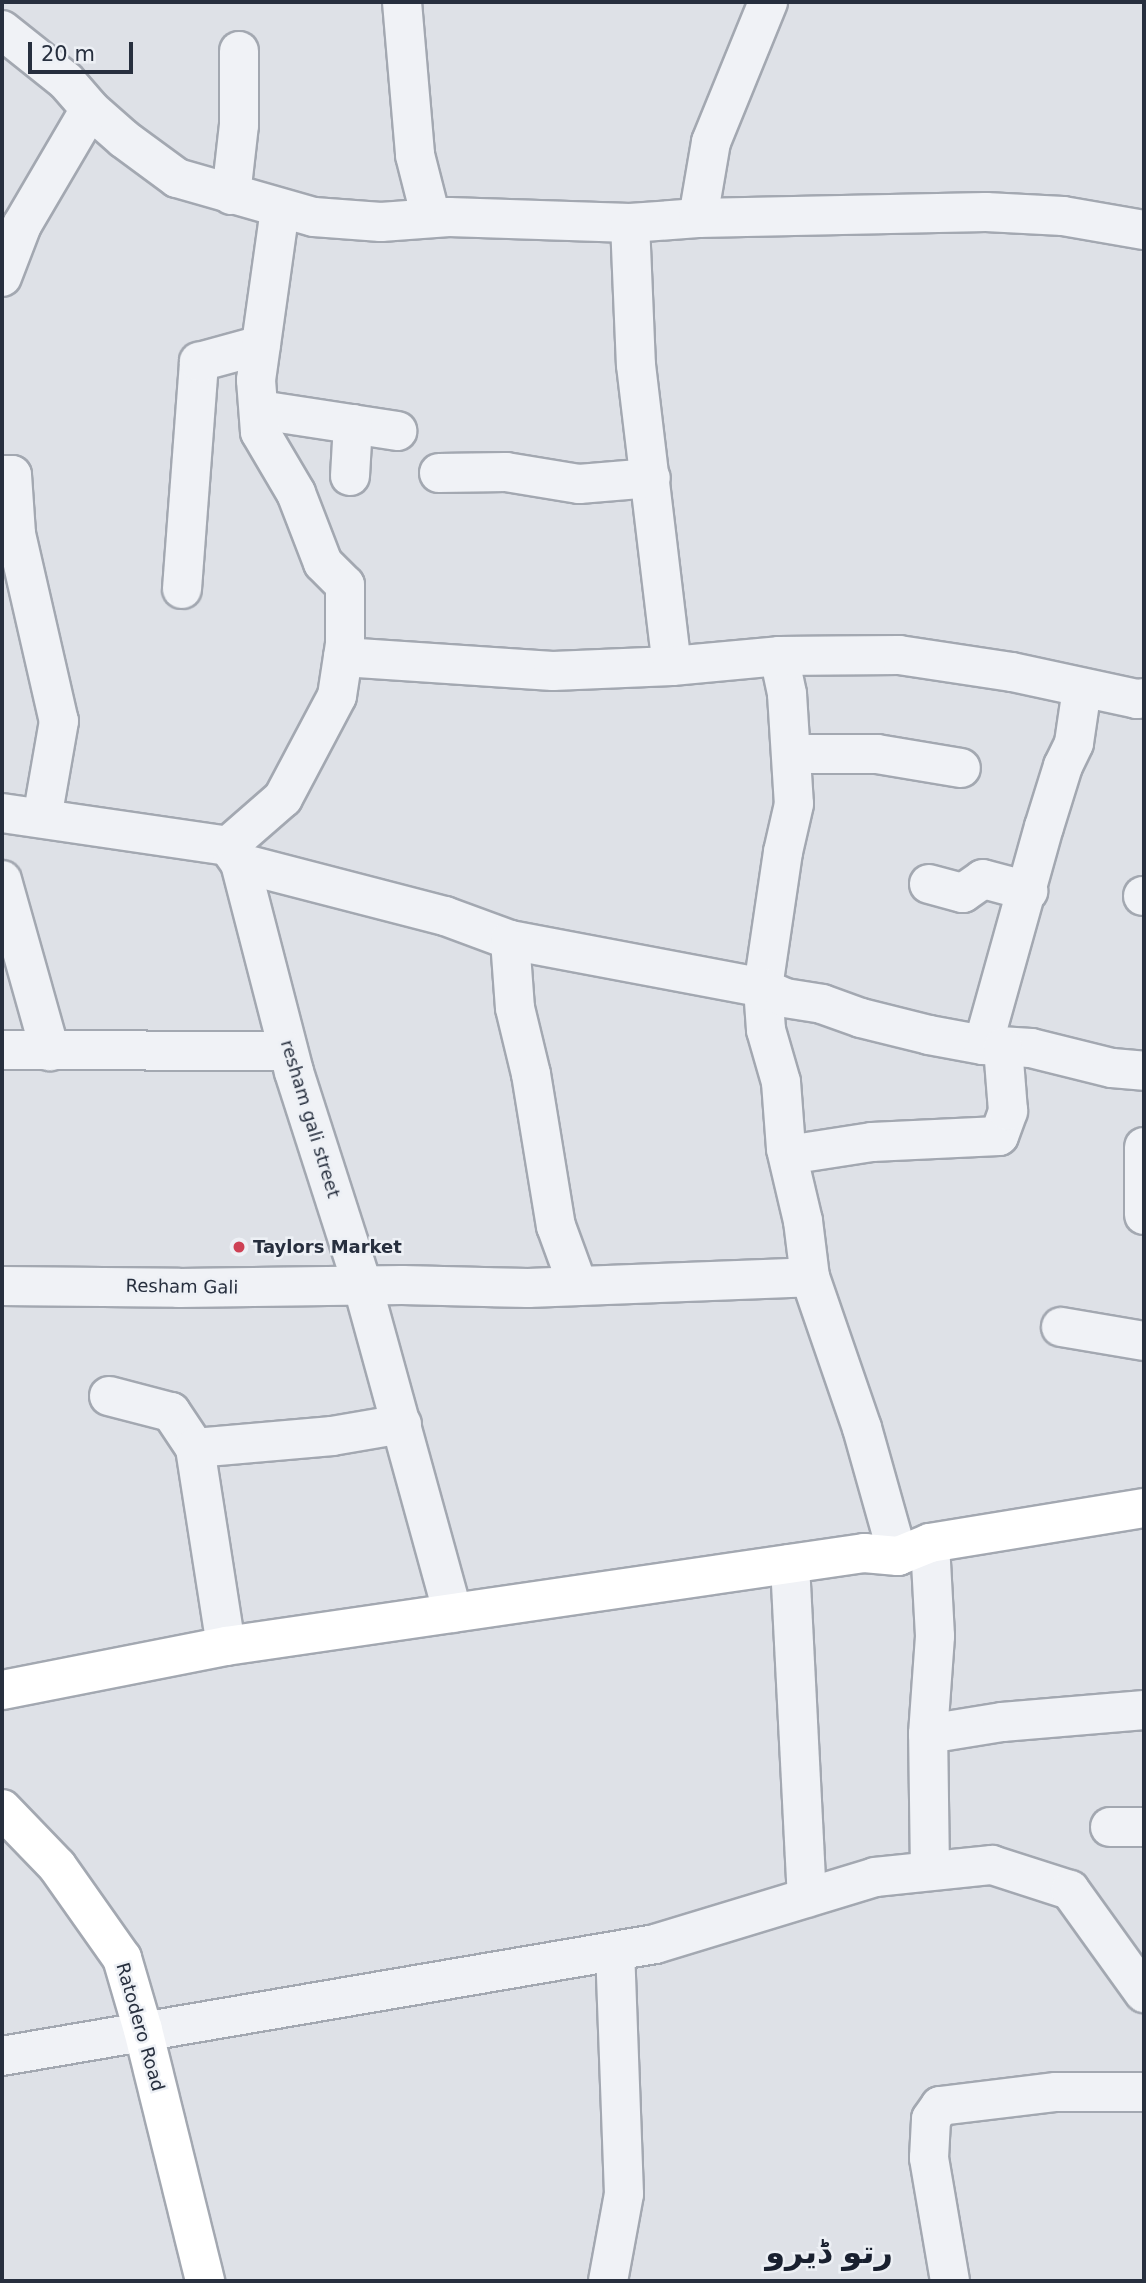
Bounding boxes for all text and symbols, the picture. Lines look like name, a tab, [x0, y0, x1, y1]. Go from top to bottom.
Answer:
scale bar	[32, 28, 136, 72]
text: 20 m	[41, 42, 95, 66]
street label: resham gali street	[276, 1037, 344, 1201]
place label: Taylors Market	[253, 1236, 402, 1258]
marker: Taylors Market	[231, 1239, 247, 1255]
street label: Resham Gali	[125, 1275, 239, 1299]
street label: Ratodero Road	[111, 1960, 169, 2094]
district label: رتو ڈیرو	[765, 2233, 893, 2271]

